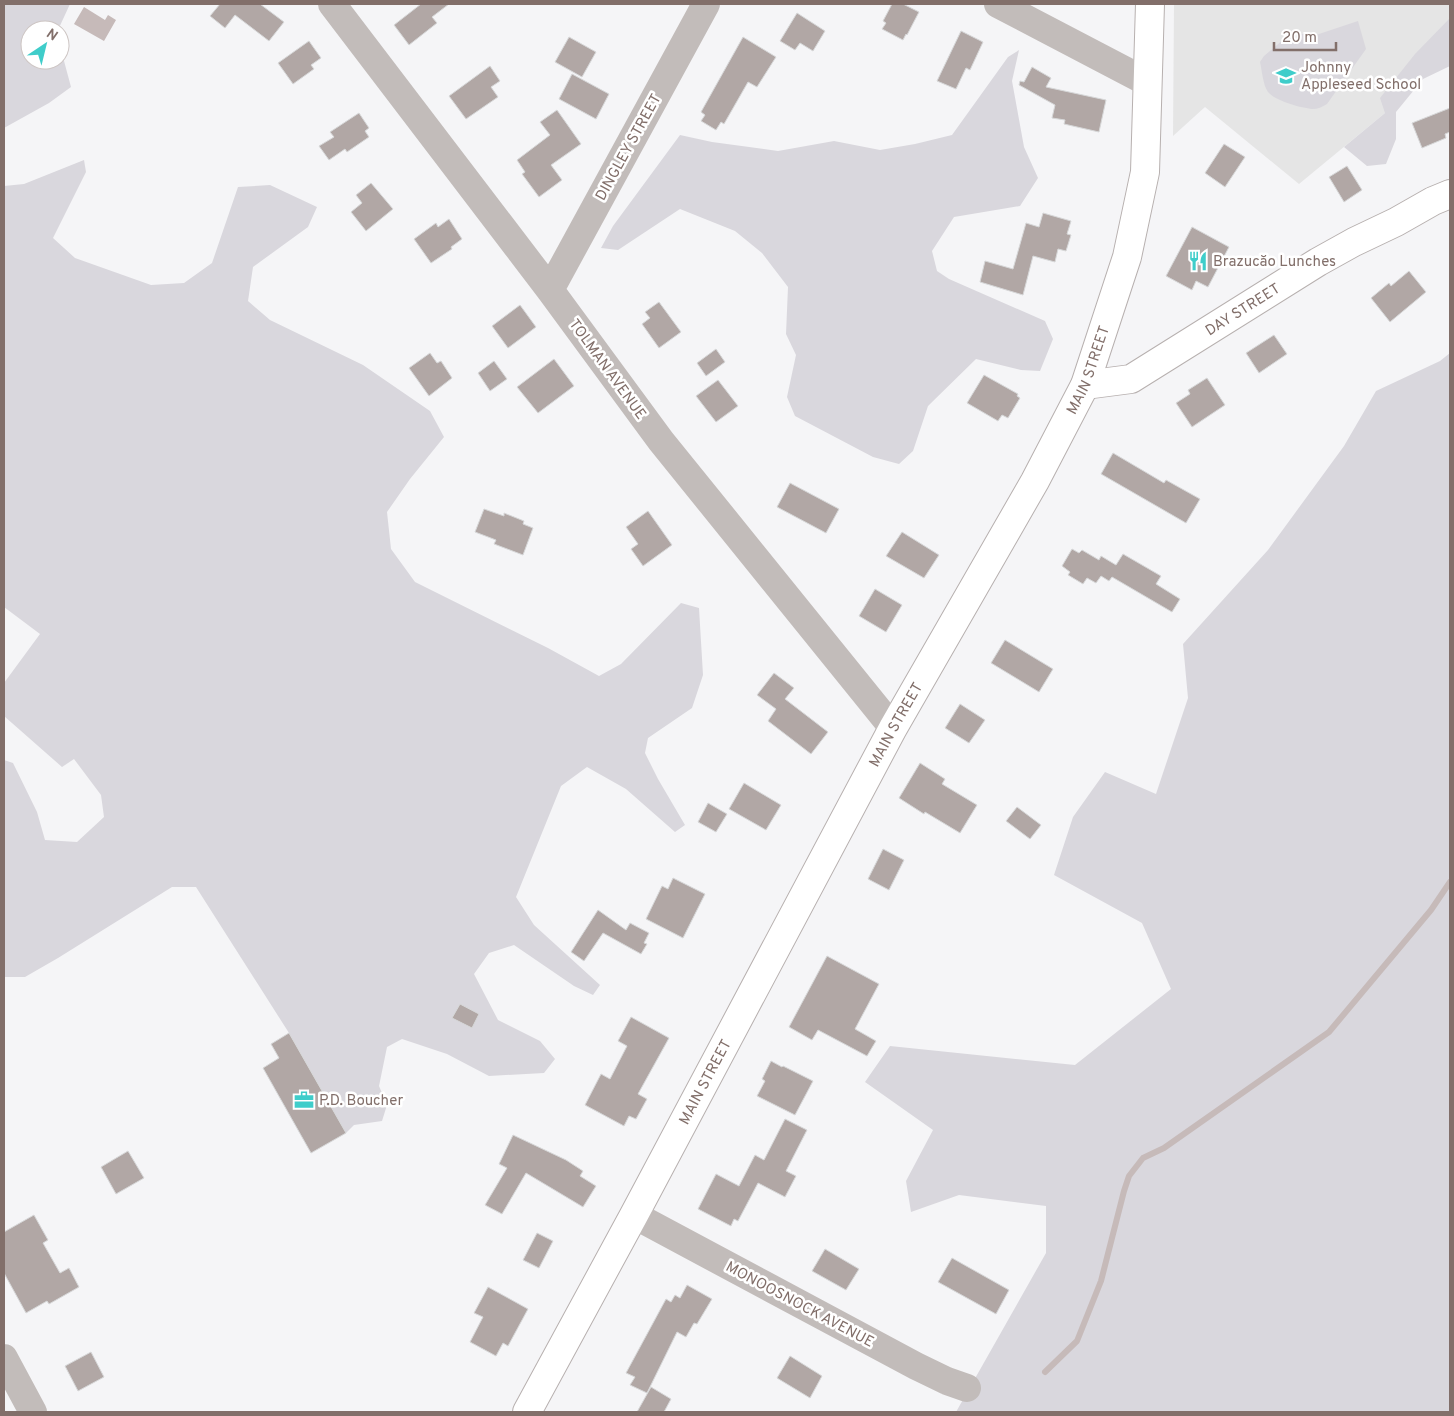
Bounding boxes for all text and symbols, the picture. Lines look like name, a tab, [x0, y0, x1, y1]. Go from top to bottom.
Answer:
north arrow	[20, 20, 70, 70]
scale bar	[1274, 20, 1336, 52]
text: N	[43, 26, 61, 45]
text: 20 m	[1282, 29, 1317, 48]
place label: Johnny Appleseed School	[1301, 59, 1421, 95]
school or university icon: Johnny Appleseed School	[1275, 65, 1297, 87]
street label: DINGLEY STREET	[592, 91, 666, 204]
restaurant icon: Brazucăo Lunches	[1187, 250, 1209, 272]
place label: Brazucăo Lunches	[1213, 253, 1336, 272]
street label: DAY STREET	[1202, 280, 1284, 341]
street label: TOLMAN AVENUE	[564, 316, 650, 424]
street label: MAIN STREET	[1063, 324, 1115, 418]
street label: MAIN STREET	[866, 680, 928, 771]
street label: MAIN STREET	[676, 1037, 737, 1129]
office icon: P.D. Boucher	[293, 1089, 315, 1111]
place label: P.D. Boucher	[319, 1092, 404, 1111]
street label: MONOOSNOCK AVENUE	[722, 1258, 877, 1353]

